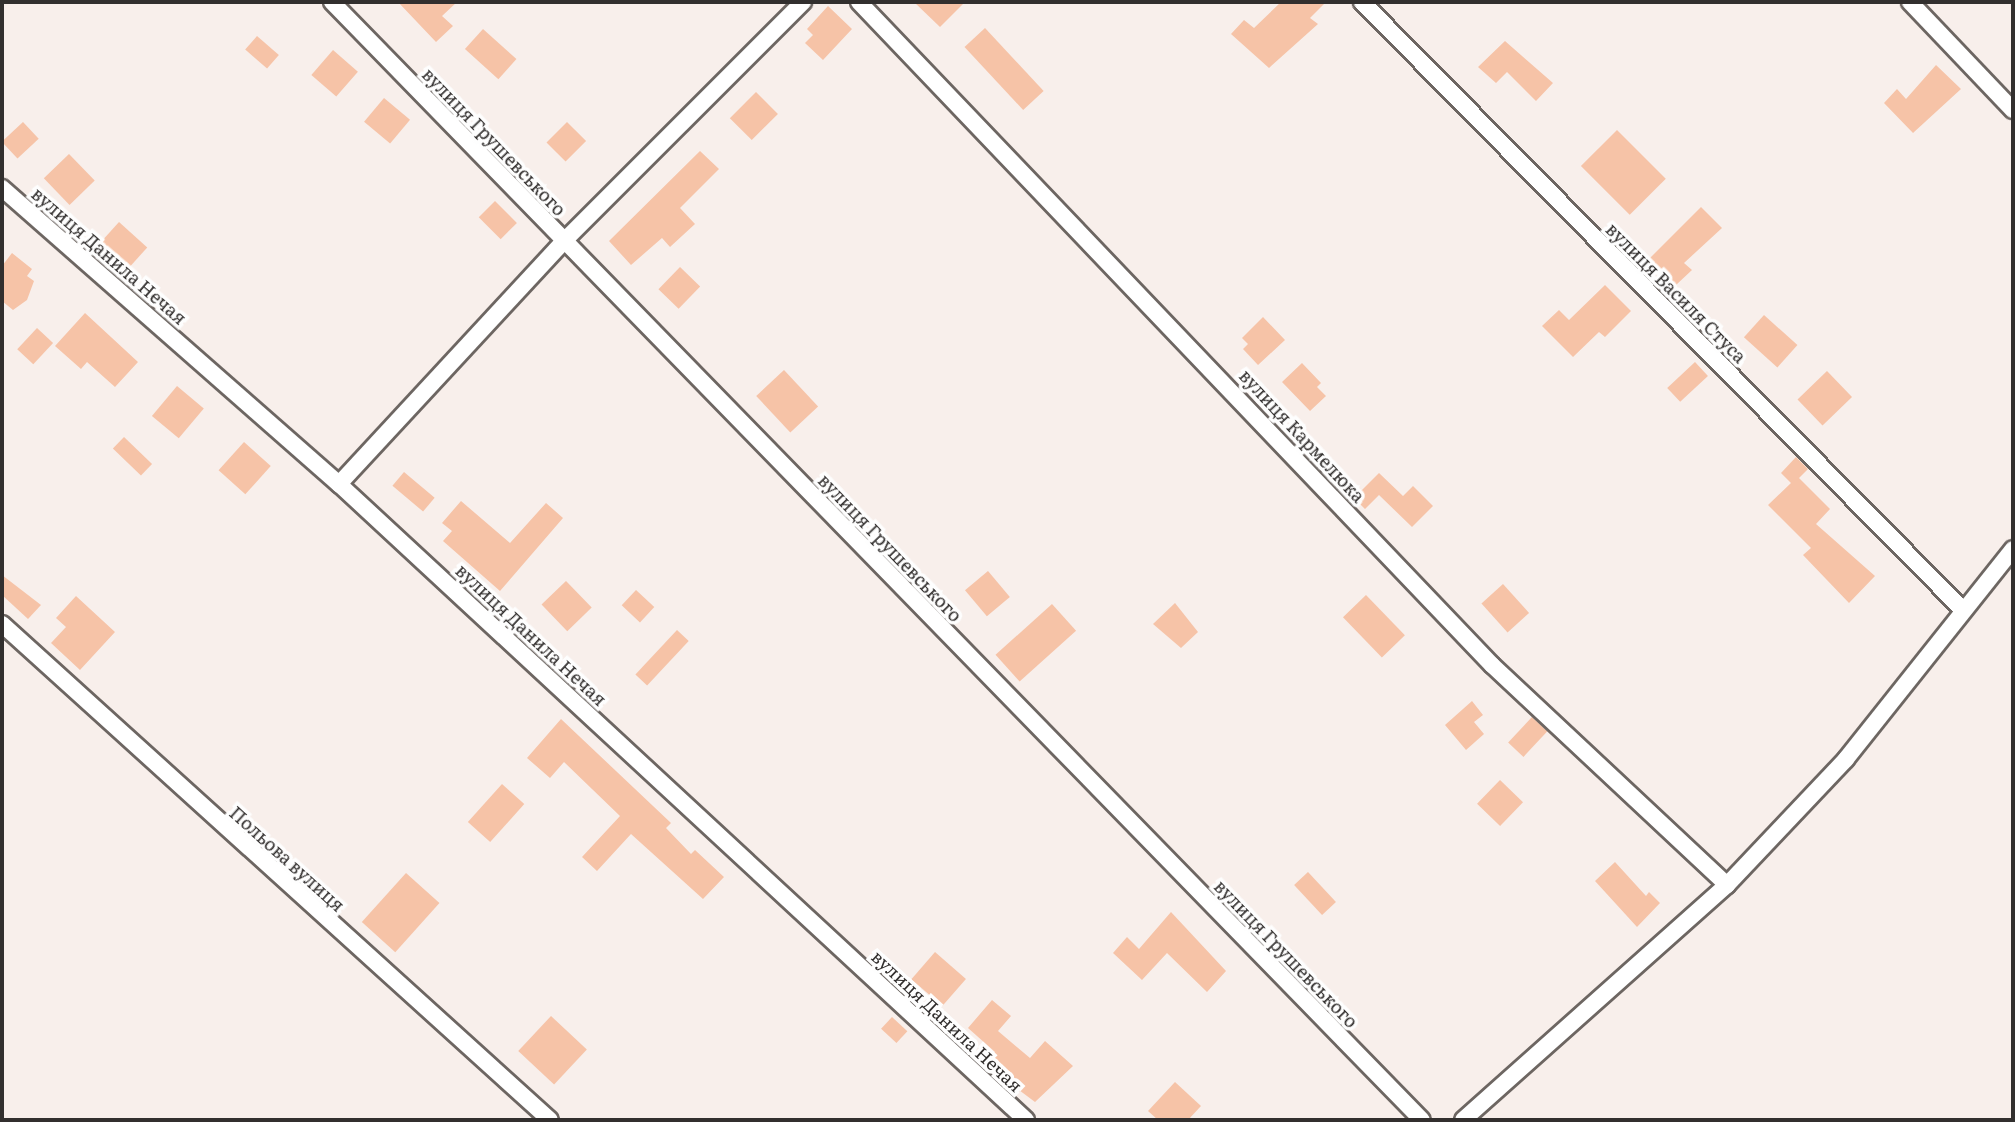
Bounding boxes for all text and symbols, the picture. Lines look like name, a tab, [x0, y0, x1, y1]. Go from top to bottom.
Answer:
street label: вулиця Грушевського	[418, 64, 570, 220]
street label: вулиця Данила Нечая	[27, 183, 191, 329]
street label: вулиця Василя Стуса	[1601, 218, 1751, 368]
street label: вулиця Кармелюка	[1235, 365, 1369, 507]
street label: вулиця Грушевського	[814, 470, 966, 626]
street label: вулиця Данила Нечая	[451, 560, 611, 710]
street label: Польова вулиця	[225, 802, 349, 916]
street label: вулиця Грушевського	[1210, 876, 1362, 1032]
street label: вулиця Данила Нечая	[867, 946, 1027, 1096]

